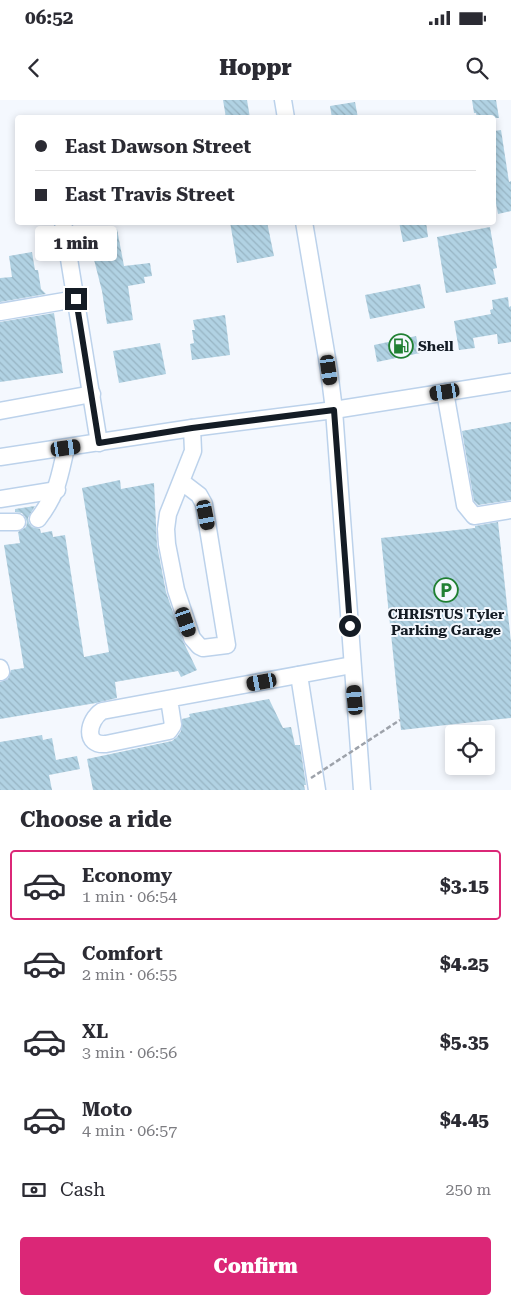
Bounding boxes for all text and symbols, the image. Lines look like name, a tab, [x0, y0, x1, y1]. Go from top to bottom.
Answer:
text: 06:52	[25, 6, 74, 29]
icon: back	[20, 54, 48, 82]
icon: search	[463, 54, 491, 82]
text: Hoppr	[219, 55, 292, 80]
text: East Dawson Street	[65, 135, 251, 158]
text: East Travis Street	[65, 183, 235, 206]
callout: 1 min	[35, 226, 117, 262]
text: 1 min	[54, 234, 98, 253]
route end	[65, 288, 87, 310]
fuel station icon: Shell	[388, 333, 414, 359]
place label: Shell	[418, 338, 454, 354]
car	[319, 354, 338, 386]
car	[429, 382, 460, 402]
car	[50, 438, 81, 458]
car	[195, 499, 216, 531]
parking icon: CHRISTUS Tyler Parking Garage	[433, 577, 459, 603]
car	[174, 605, 197, 639]
place label: CHRISTUS Tyler Parking Garage	[388, 606, 505, 638]
route start	[339, 615, 361, 637]
car	[245, 672, 278, 692]
car	[346, 684, 363, 716]
map controls	[445, 725, 495, 775]
button: locate	[445, 725, 495, 775]
text: Choose a ride	[20, 807, 172, 832]
icon: car	[22, 863, 67, 908]
text: Economy	[82, 864, 172, 887]
text: $3.15	[440, 874, 489, 897]
text: 1 min · 06:54	[82, 887, 177, 906]
icon: car	[22, 941, 67, 986]
text: Comfort	[82, 942, 163, 965]
text: $4.25	[440, 952, 489, 975]
text: 2 min · 06:55	[82, 965, 177, 984]
icon: car	[22, 1019, 67, 1064]
text: XL	[82, 1020, 108, 1043]
text: $5.35	[440, 1030, 489, 1053]
text: 3 min · 06:56	[82, 1043, 177, 1062]
icon: car	[22, 1097, 67, 1142]
text: Moto	[82, 1098, 132, 1121]
text: $4.45	[440, 1108, 489, 1131]
text: 4 min · 06:57	[82, 1121, 177, 1140]
icon: cash	[20, 1176, 48, 1204]
text: Cash	[60, 1178, 105, 1201]
text: 250 m	[445, 1180, 491, 1199]
button: Confirm	[20, 1237, 491, 1295]

